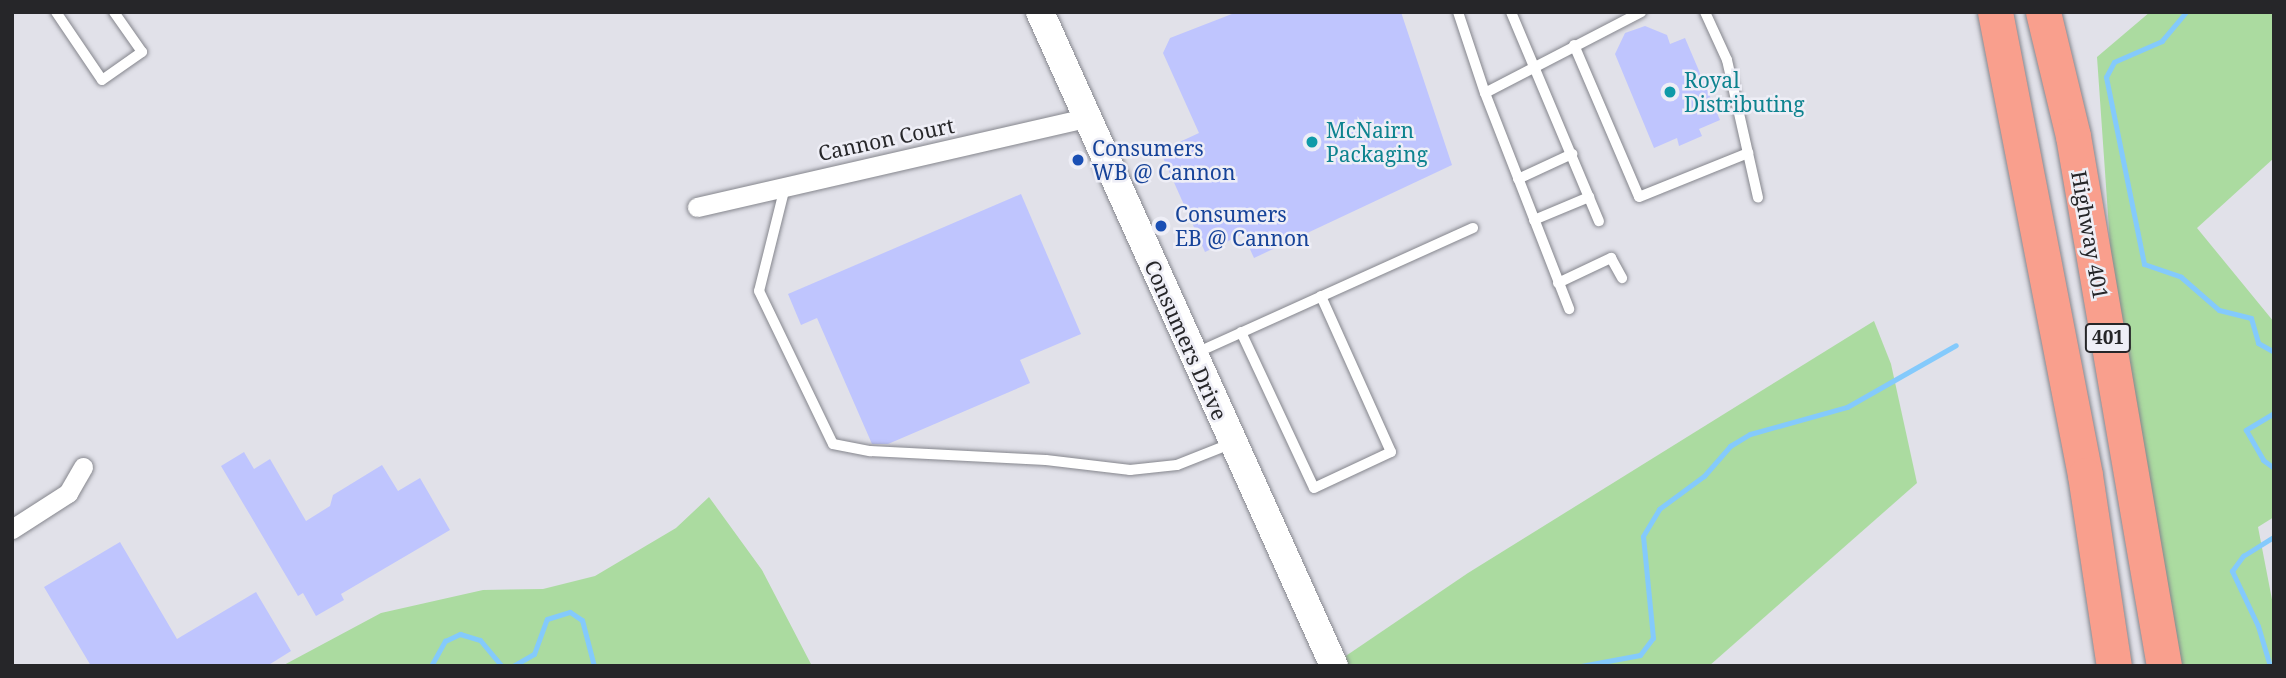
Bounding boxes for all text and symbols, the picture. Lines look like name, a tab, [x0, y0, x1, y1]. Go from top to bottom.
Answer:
place label: Royal Distributing	[1684, 67, 1805, 117]
marker: Royal Distributing	[1662, 84, 1678, 100]
street label: Cannon Court	[816, 112, 956, 166]
place label: McNairn Packaging	[1326, 117, 1428, 167]
marker: McNairn Packaging	[1304, 134, 1320, 150]
place label: Consumers WB @ Cannon	[1092, 135, 1235, 185]
marker: Consumers WB @ Cannon	[1070, 152, 1086, 168]
street label: Highway 401	[2066, 169, 2114, 301]
place label: Consumers EB @ Cannon	[1175, 201, 1310, 251]
marker: Consumers EB @ Cannon	[1153, 218, 1169, 234]
street label: Consumers Drive	[1139, 256, 1233, 424]
road number: 401	[2084, 322, 2132, 354]

